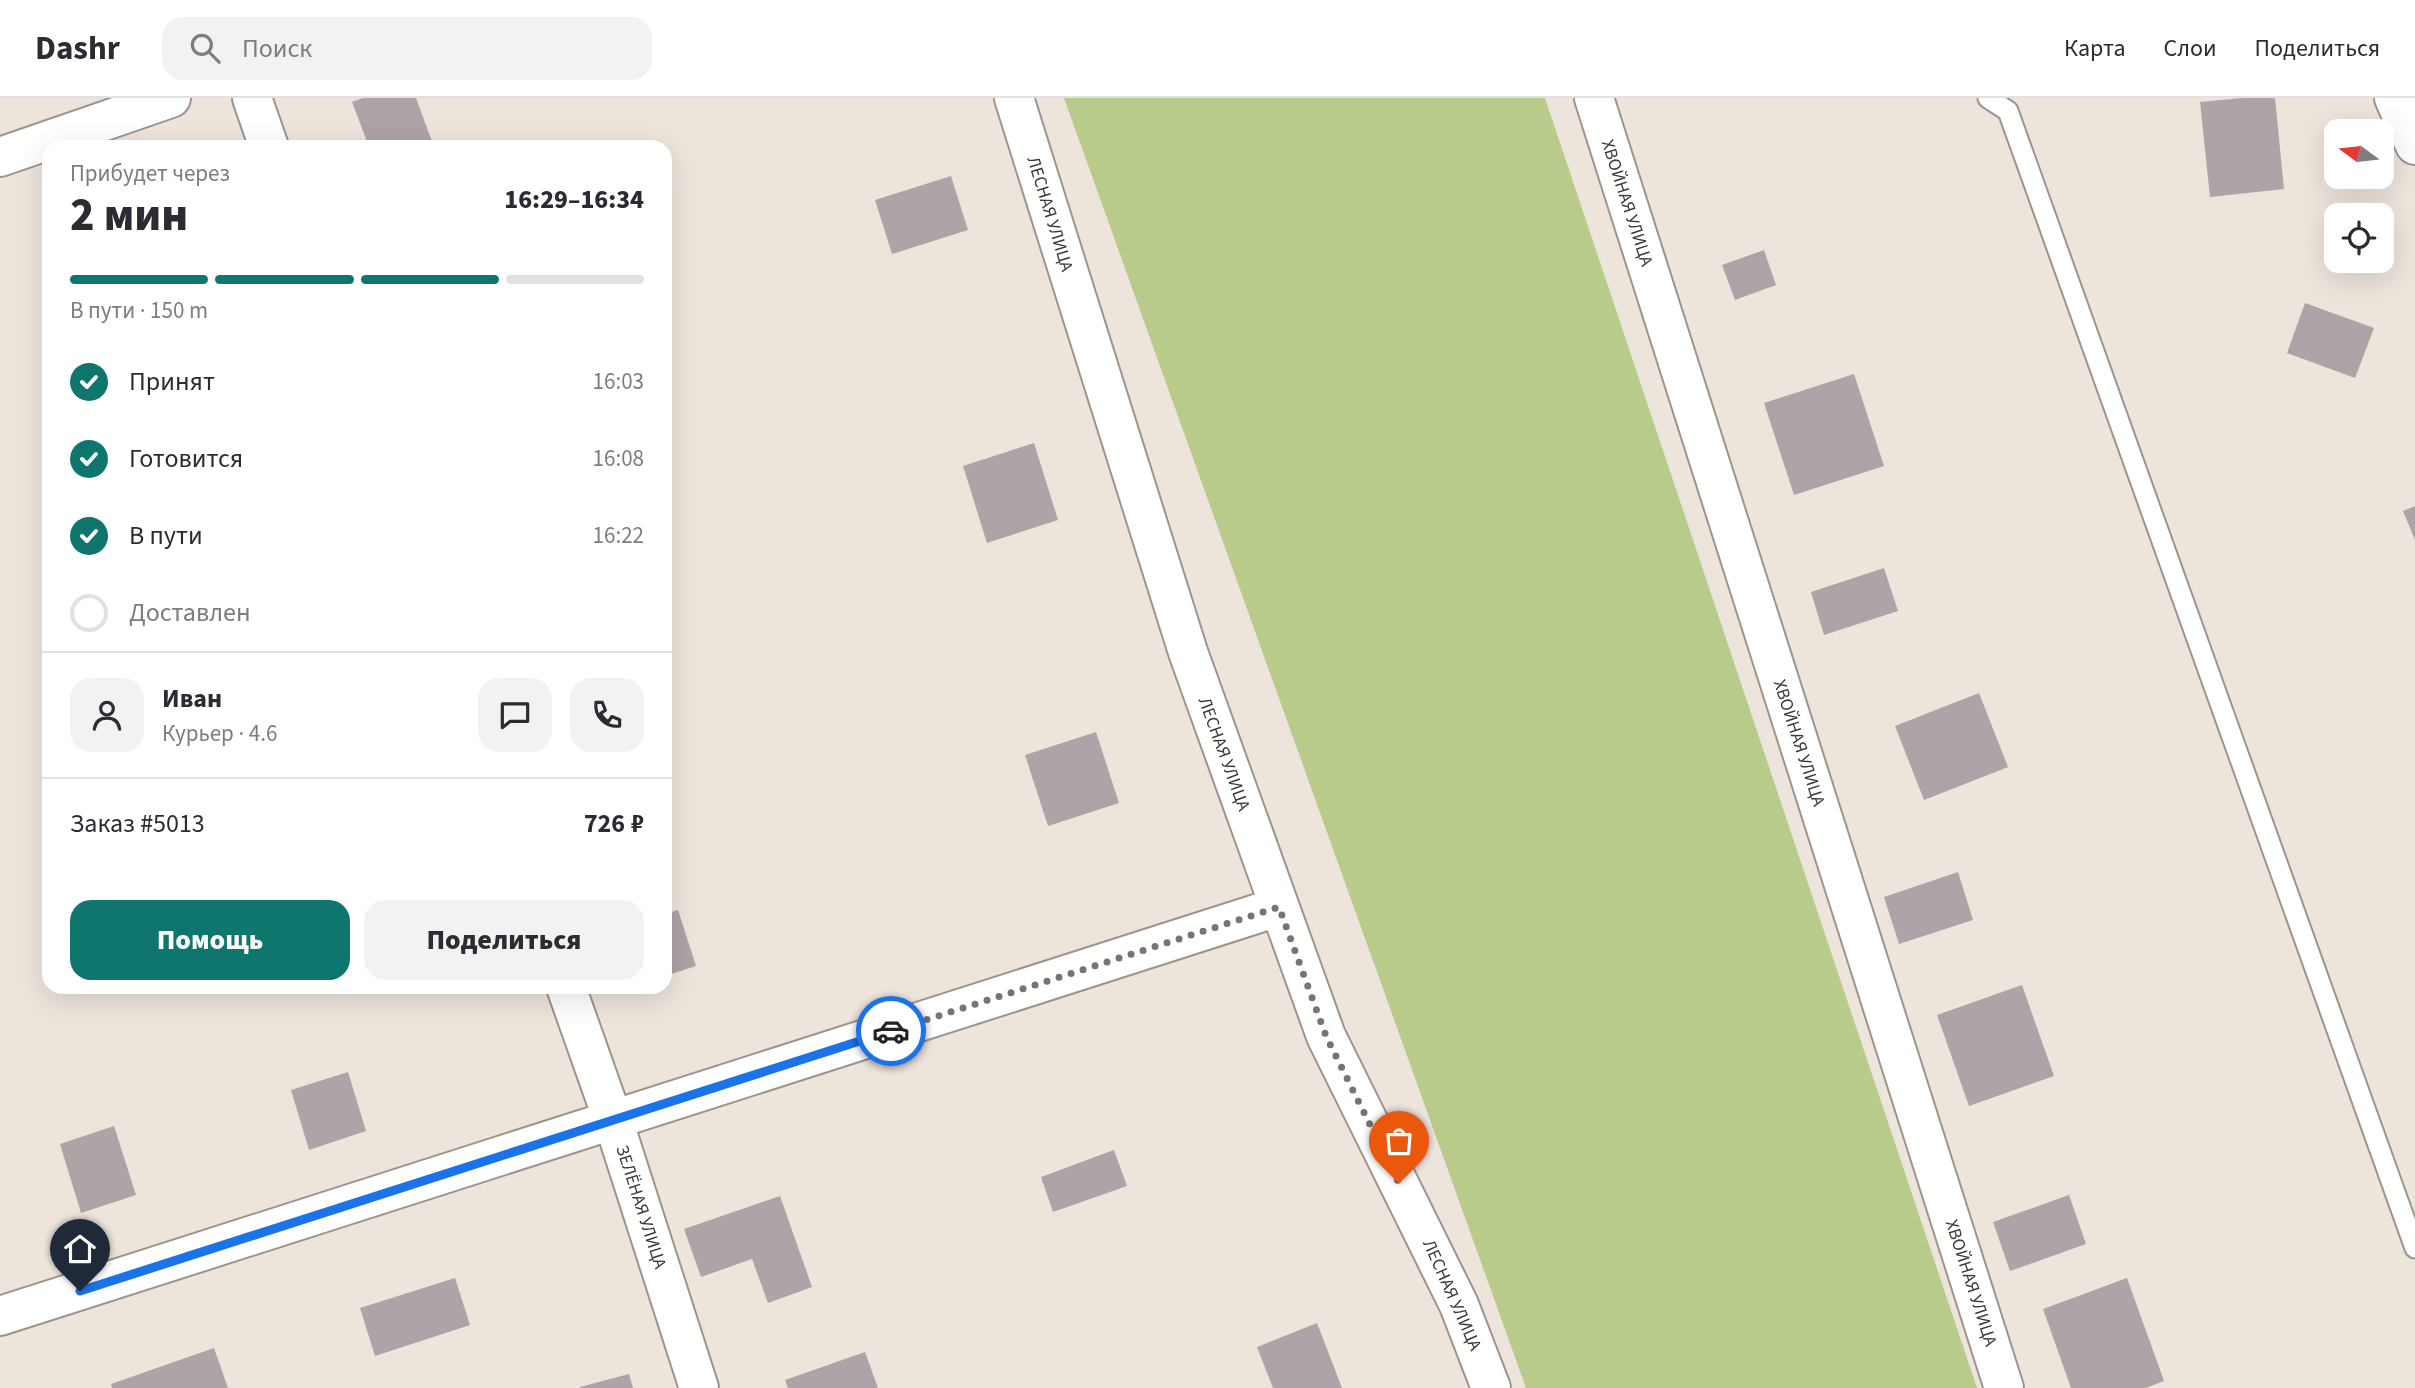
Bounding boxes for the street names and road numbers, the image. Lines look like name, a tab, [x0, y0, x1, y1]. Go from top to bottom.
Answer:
street label: ХВОЙНАЯ УЛИЦА	[1595, 136, 1659, 270]
street label: ЛЕСНАЯ УЛИЦА	[1021, 153, 1079, 275]
street label: ХВОЙНАЯ УЛИЦА	[1767, 676, 1831, 810]
street label: ЛЕСНАЯ УЛИЦА	[1192, 694, 1256, 815]
street label: ЗЕЛЁНАЯ УЛИЦА	[609, 1142, 673, 1272]
street label: ХВОЙНАЯ УЛИЦА	[1939, 1216, 2003, 1350]
street label: ЛЕСНАЯ УЛИЦА	[1416, 1235, 1488, 1355]

